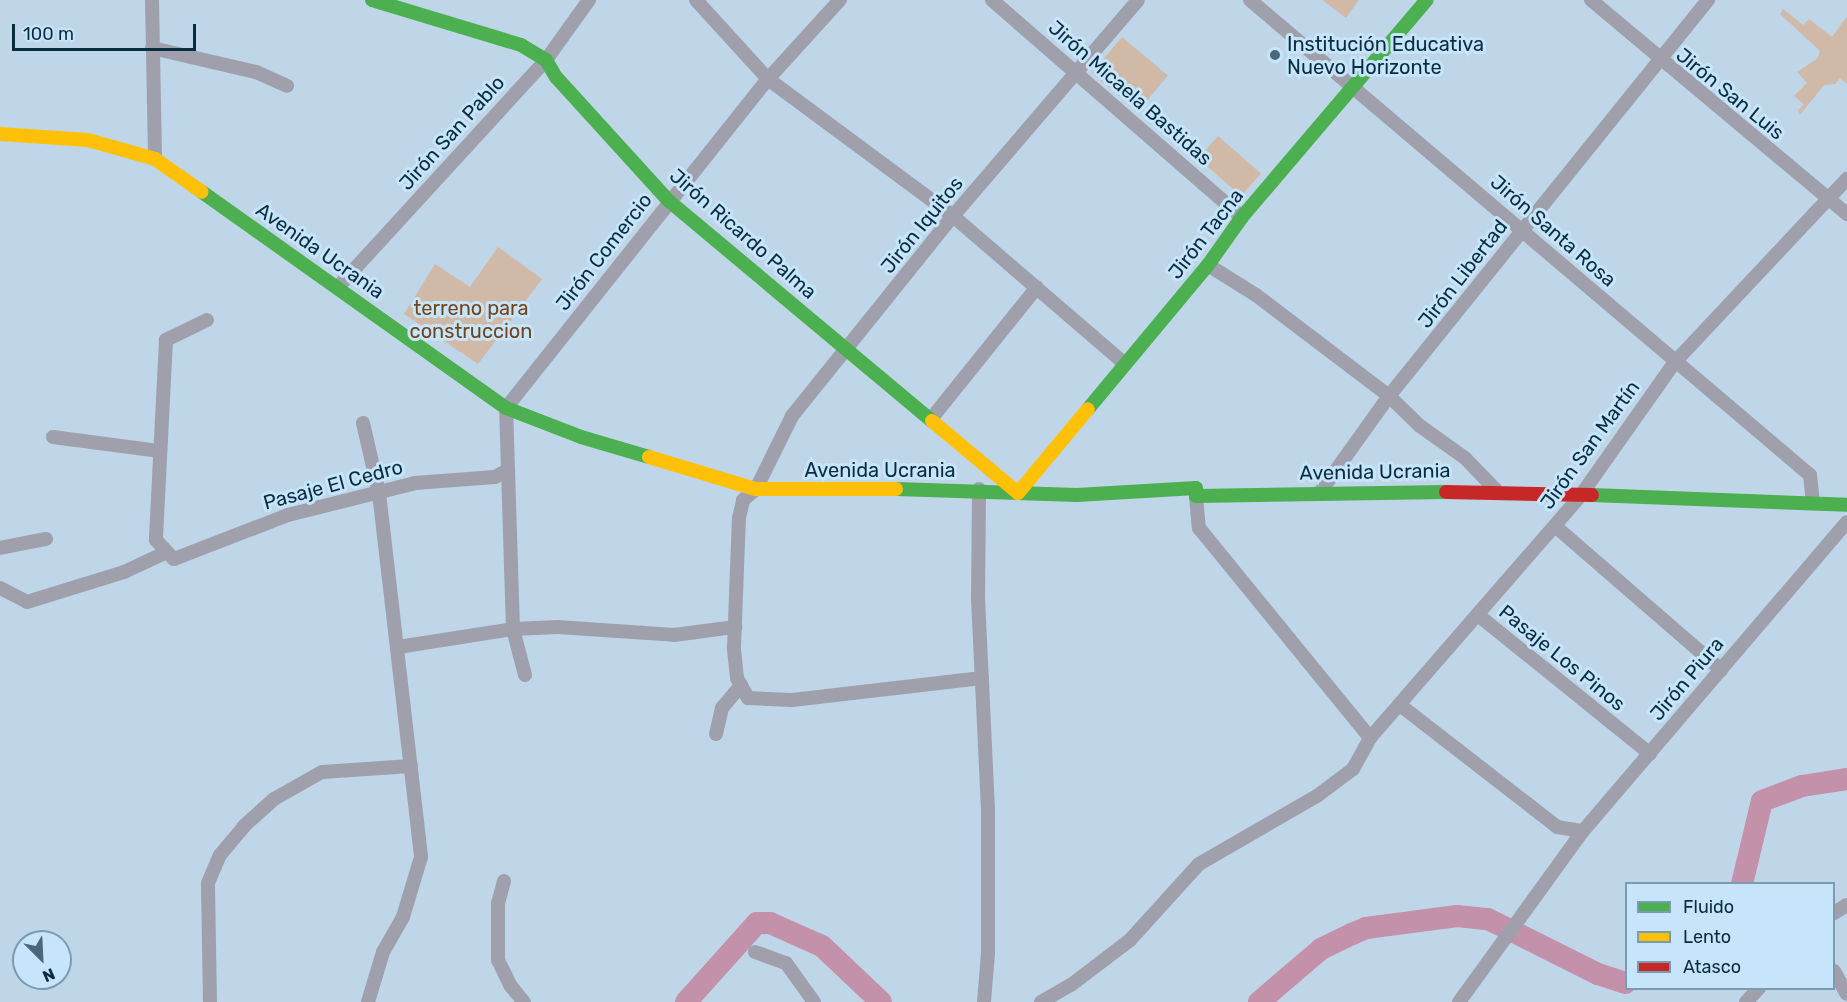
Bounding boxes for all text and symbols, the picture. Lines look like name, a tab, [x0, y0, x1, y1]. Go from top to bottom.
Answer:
scale bar	[15, 12, 200, 50]
street label: Jirón Micaela Bastidas	[1043, 16, 1217, 170]
text: 100 m	[23, 23, 74, 45]
place label: Institución Educativa Nuevo Horizonte	[1287, 32, 1484, 79]
street label: Jirón San Luis	[1671, 43, 1789, 145]
marker: Institución Educativa Nuevo Horizonte	[1268, 48, 1282, 62]
street label: Jirón San Pablo	[394, 71, 510, 195]
street label: Jirón Ricardo Palma	[665, 164, 821, 304]
street label: Jirón Santa Rosa	[1485, 170, 1621, 292]
street label: Jirón Iquitos	[876, 172, 968, 278]
street label: Jirón Tacna	[1163, 184, 1249, 284]
street label: Jirón Comercio	[551, 189, 657, 315]
street label: Avenida Ucrania	[251, 198, 389, 304]
street label: Jirón Libertad	[1413, 215, 1513, 333]
park label: terreno para construccion	[410, 297, 532, 344]
street label: Jirón San Martín	[1535, 376, 1645, 514]
street label: Pasaje El Cedro	[261, 455, 405, 515]
street label: Avenida Ucrania	[804, 458, 956, 482]
street label: Avenida Ucrania	[1299, 459, 1451, 485]
street label: Pasaje Los Pinos	[1494, 600, 1630, 716]
street label: Jirón Piura	[1645, 632, 1729, 726]
legend	[1625, 882, 1835, 990]
text: Fluido	[1683, 896, 1734, 918]
text: Lento	[1683, 926, 1731, 948]
north arrow	[12, 930, 72, 990]
text: Atasco	[1683, 956, 1741, 978]
text: N	[40, 964, 58, 986]

